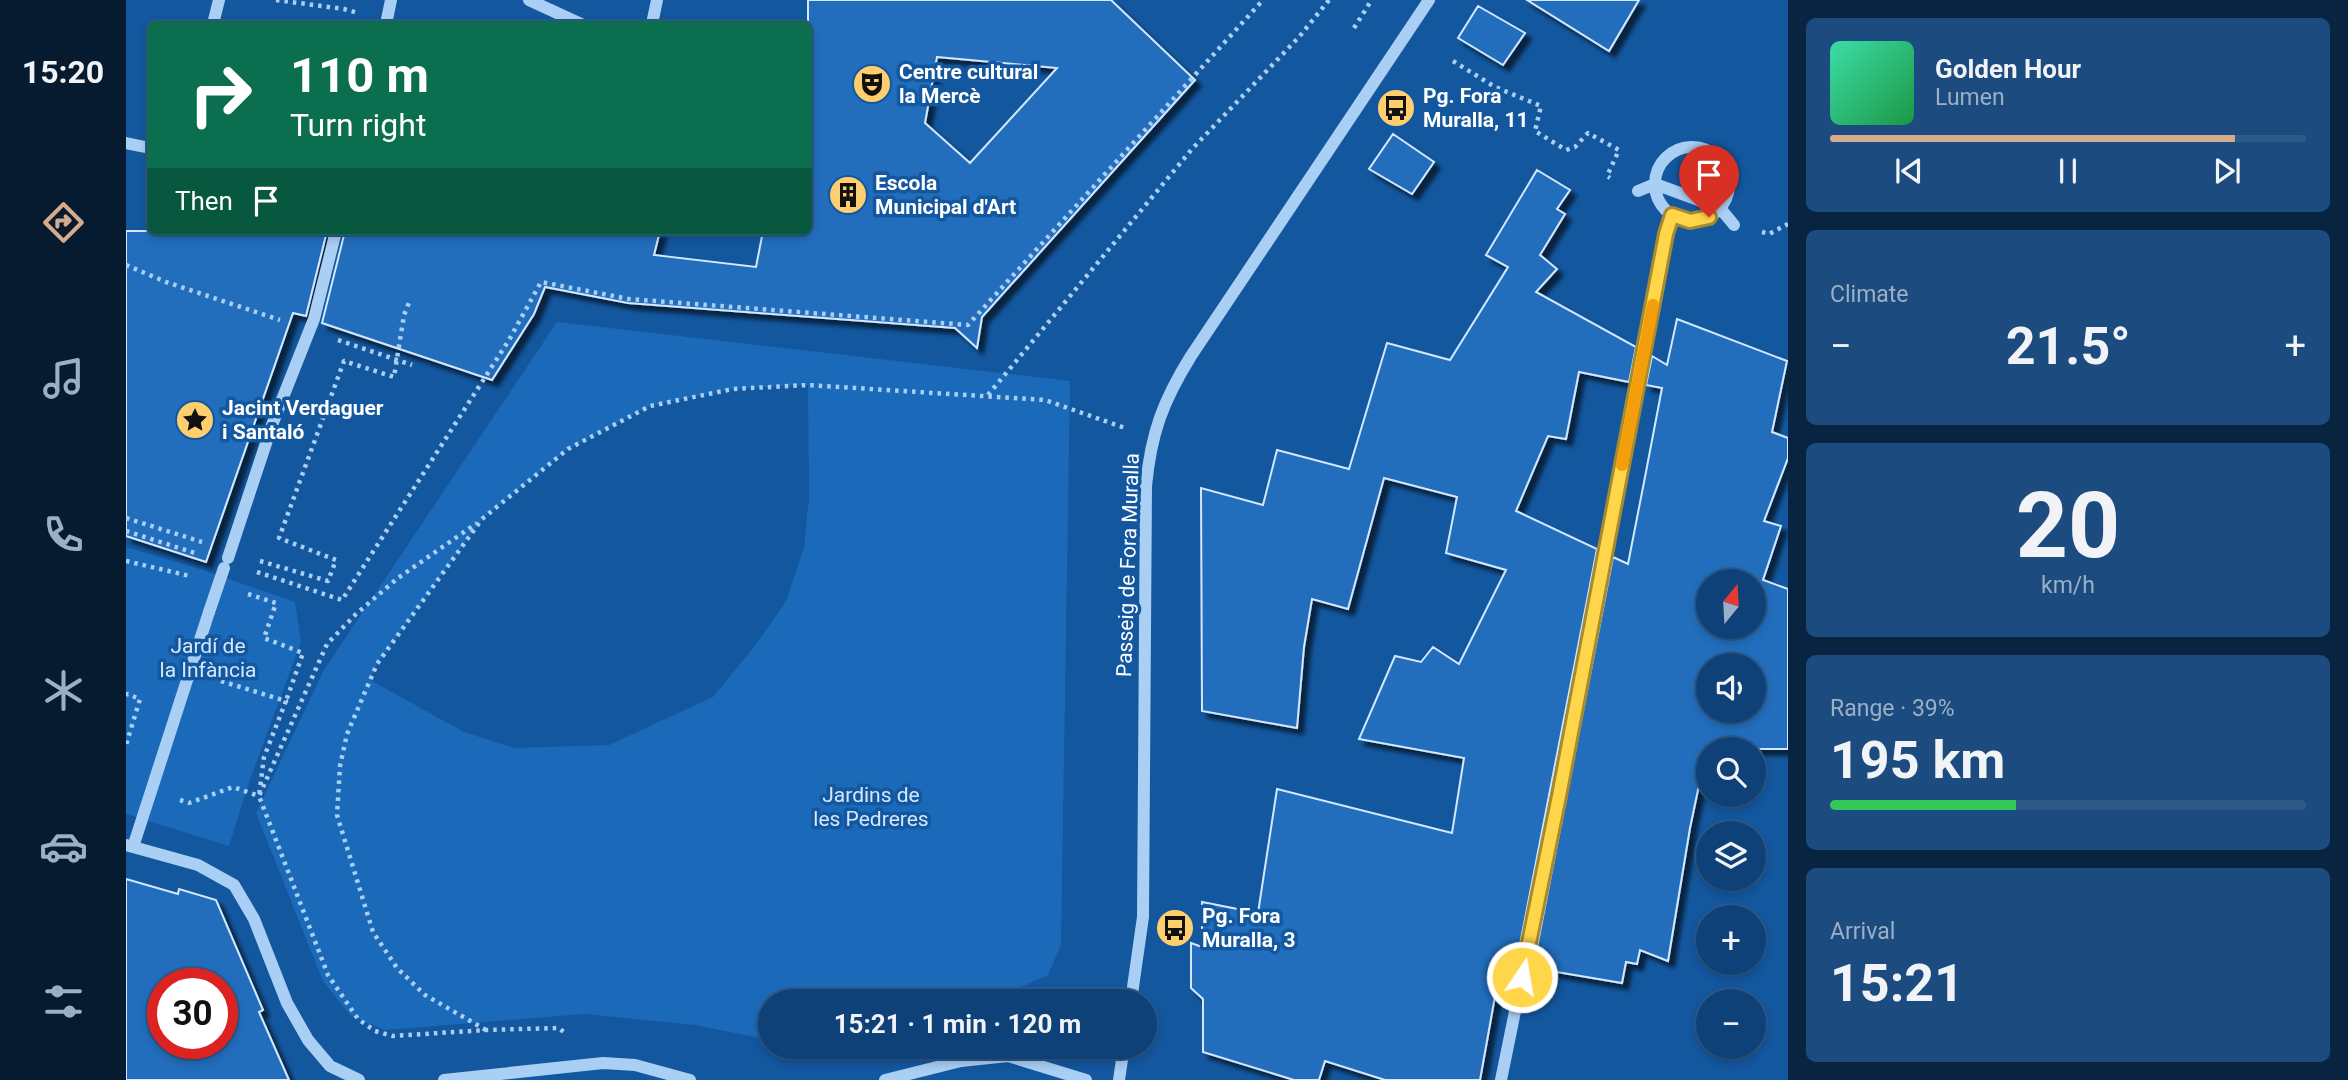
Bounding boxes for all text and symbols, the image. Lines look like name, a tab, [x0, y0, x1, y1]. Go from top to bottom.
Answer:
text: 110 m	[290, 47, 429, 104]
icon: right	[175, 49, 266, 140]
text: 15:20	[22, 53, 104, 91]
text: Golden Hour	[1935, 54, 2081, 84]
place label: Centre cultural la Mercè	[899, 60, 1038, 108]
theatre icon: Centre cultural la Mercè	[851, 63, 893, 105]
place label: Pg. Fora Muralla, 11	[1423, 84, 1529, 132]
text: Lumen	[1935, 84, 2005, 111]
bus stop icon: Pg. Fora Muralla, 11	[1375, 87, 1417, 129]
text: Turn right	[290, 106, 426, 144]
pin	[1679, 145, 1739, 217]
icon: previous	[1890, 152, 1928, 190]
icon: pause	[2049, 152, 2087, 190]
icon: next	[2208, 152, 2246, 190]
icon: arrive	[1690, 156, 1728, 194]
place label: Escola Municipal d'Art	[875, 171, 1016, 219]
building icon: Escola Municipal d'Art	[827, 174, 869, 216]
icon: arrive	[247, 182, 285, 220]
text: Then	[175, 186, 233, 216]
icon: directions	[39, 198, 88, 247]
text: Climate	[1830, 281, 1909, 308]
text: 21.5°	[2006, 316, 2131, 377]
text: −	[1830, 324, 1852, 368]
text: +	[2284, 324, 2306, 368]
icon: music	[39, 354, 88, 403]
place label: Jacint Verdaguer i Santaló	[222, 396, 384, 444]
place icon: Jacint Verdaguer i Santaló	[174, 399, 216, 441]
street label: Passeig de Fora Muralla	[1112, 453, 1144, 677]
text: 20	[2016, 473, 2120, 579]
icon: phone	[39, 510, 88, 559]
north arrow	[1696, 569, 1766, 639]
map controls	[1696, 569, 1766, 1059]
text: km/h	[2041, 572, 2095, 599]
park label: Jardí de la Infància	[160, 634, 256, 682]
button: sound	[1696, 653, 1766, 723]
icon: climate	[39, 666, 88, 715]
text: Range · 39%	[1830, 695, 1955, 722]
text: 195 km	[1830, 730, 2005, 791]
button: search	[1696, 737, 1766, 807]
park label: Jardins de les Pedreres	[813, 783, 929, 831]
button: layers	[1696, 821, 1766, 891]
icon: car	[39, 822, 88, 871]
place label: Pg. Fora Muralla, 3	[1202, 904, 1296, 952]
button: +	[1696, 905, 1766, 975]
bus stop icon: Pg. Fora Muralla, 3	[1154, 907, 1196, 949]
text: Arrival	[1830, 918, 1895, 945]
position arrow	[1485, 940, 1559, 1014]
text: 15:21	[1830, 953, 1964, 1014]
speed limit sign: 30	[147, 968, 238, 1059]
icon: filters	[39, 977, 88, 1026]
button: −	[1696, 989, 1766, 1059]
text: 15:21 · 1 min · 120 m	[834, 1009, 1081, 1039]

